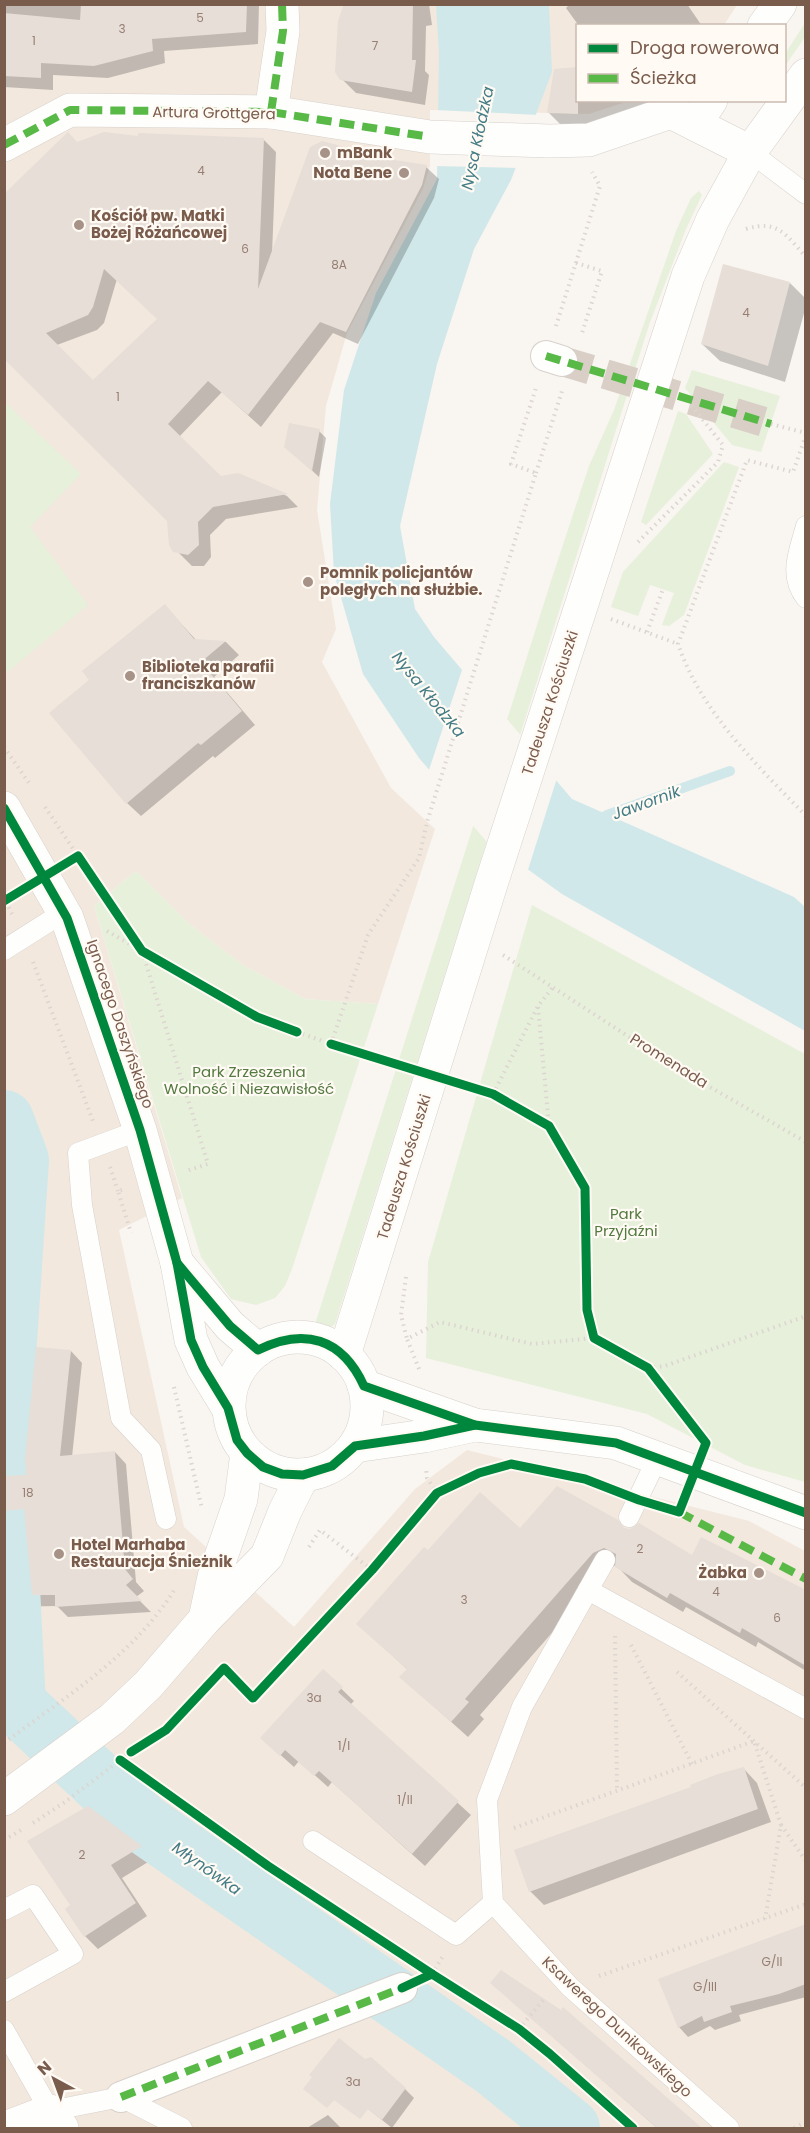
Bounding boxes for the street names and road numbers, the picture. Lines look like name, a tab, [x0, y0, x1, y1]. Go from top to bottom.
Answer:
street label: Artura Grottgera	[152, 101, 276, 124]
street label: Tadeusza Kościuszki	[516, 628, 583, 778]
street label: Ignacego Daszyńskiego	[82, 937, 159, 1111]
street label: Promenada	[626, 1028, 712, 1093]
street label: Tadeusza Kościuszki	[371, 1092, 436, 1242]
street label: Ksawerego Dunikowskiego	[538, 1951, 697, 2102]

